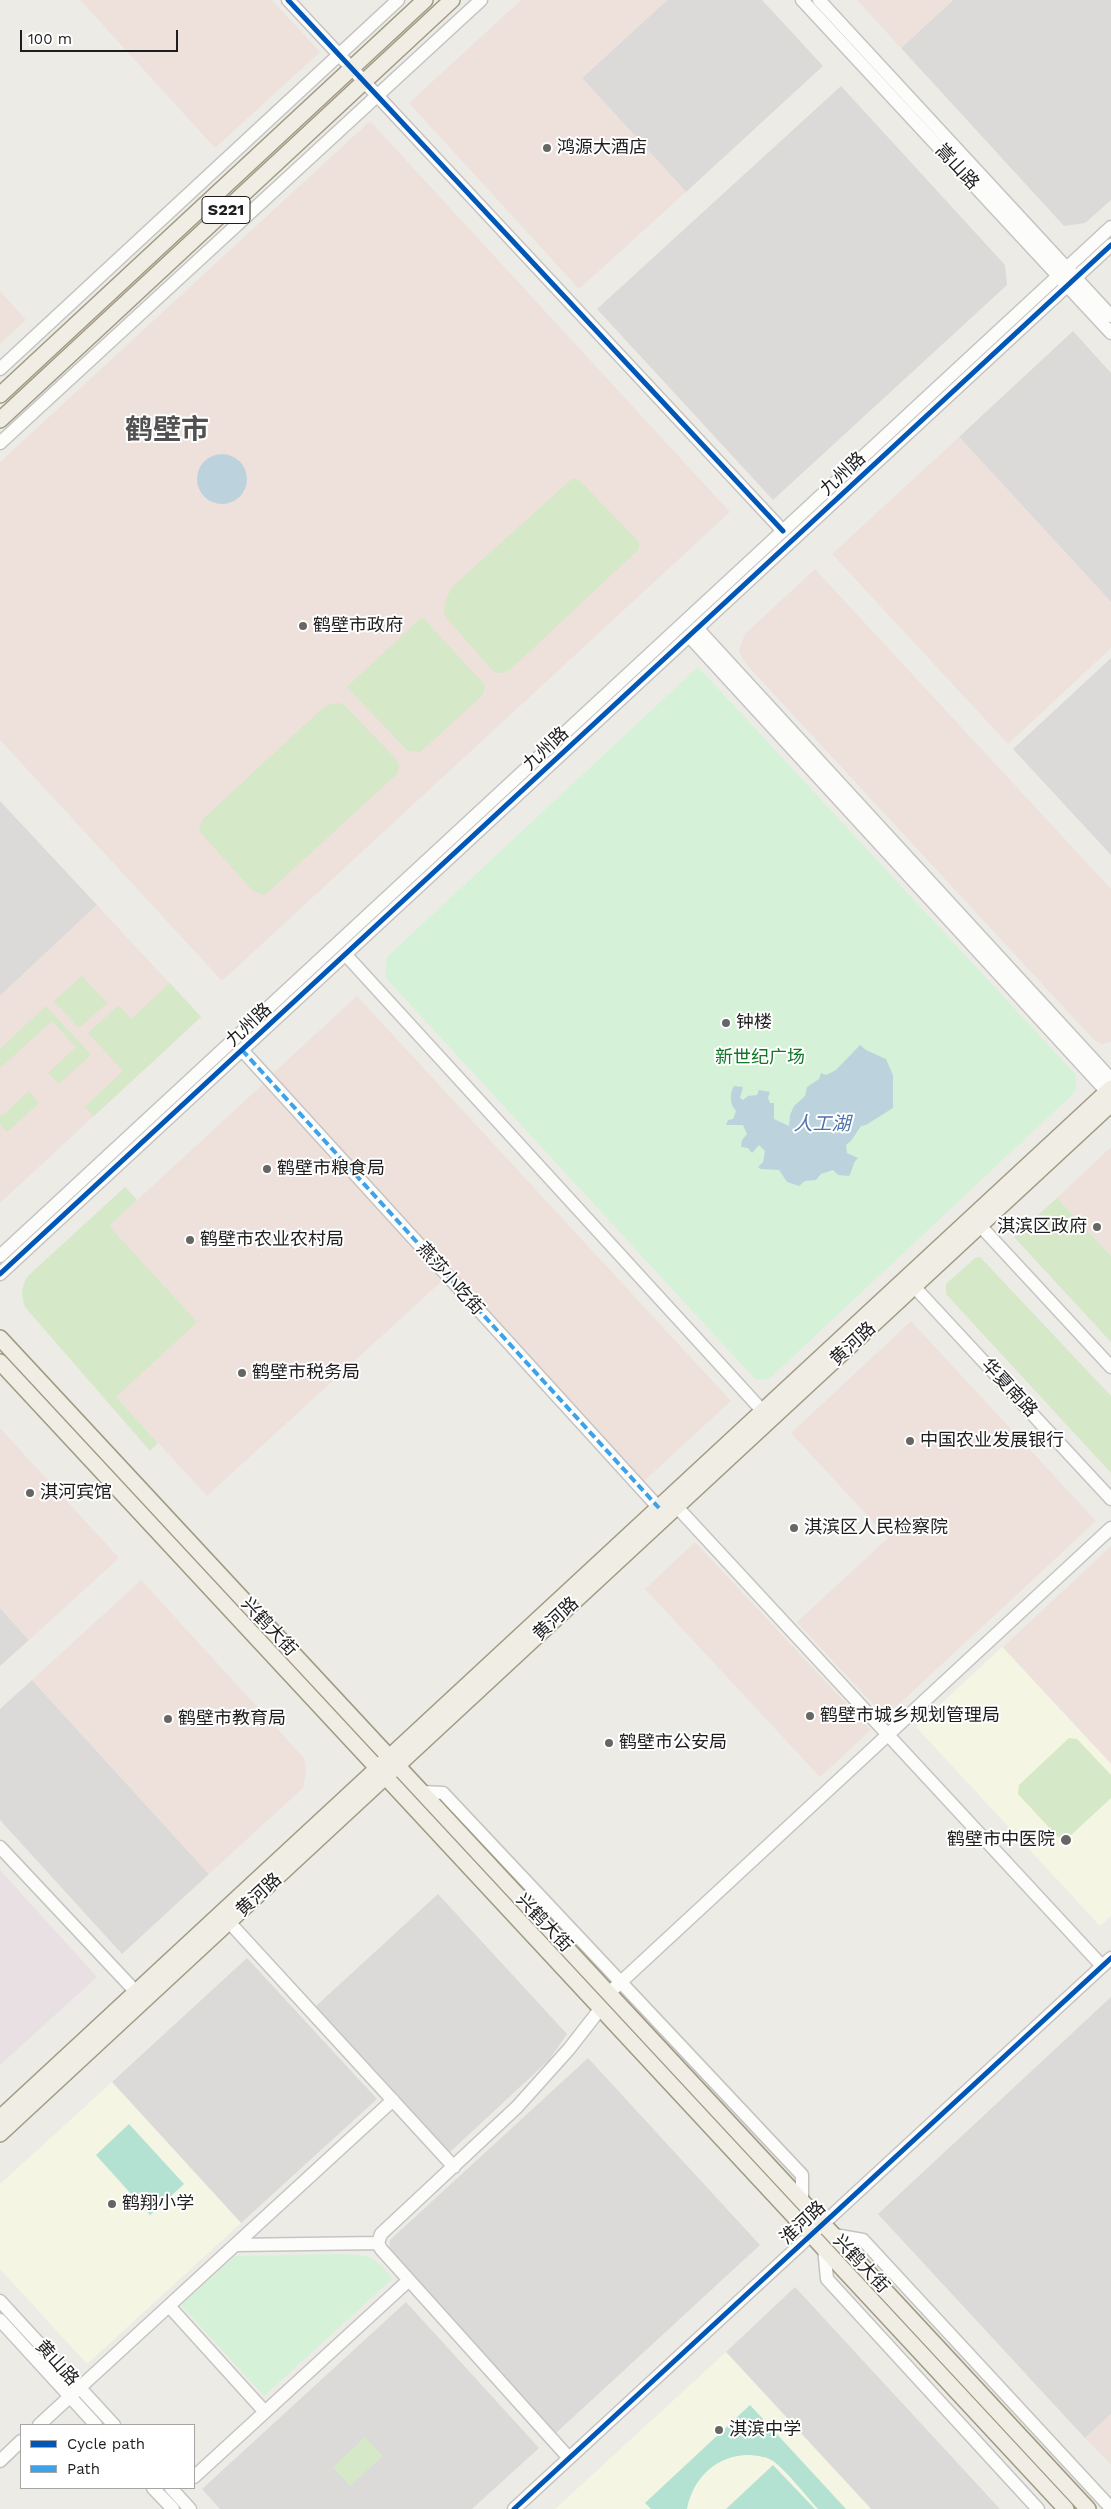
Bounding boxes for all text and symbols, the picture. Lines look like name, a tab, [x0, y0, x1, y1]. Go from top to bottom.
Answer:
scale bar	[22, 20, 180, 52]
text: 100 m	[28, 30, 72, 48]
place label: 鸿源大酒店	[557, 137, 647, 159]
street label: 嵩山路	[931, 140, 983, 194]
marker: 鸿源大酒店	[541, 142, 553, 154]
road number: S221	[202, 196, 250, 224]
district label: 鹤壁市	[125, 414, 209, 448]
street label: 九州路	[816, 448, 870, 500]
place label: 鹤壁市政府	[313, 615, 403, 637]
marker: 鹤壁市政府	[297, 620, 309, 632]
street label: 九州路	[519, 723, 573, 775]
street label: 九州路	[222, 999, 276, 1051]
place label: 钟楼	[736, 1012, 772, 1034]
marker: 钟楼	[720, 1017, 732, 1029]
park label: 新世纪广场	[715, 1047, 805, 1069]
water label: 人工湖	[794, 1113, 850, 1135]
place label: 鹤壁市粮食局	[277, 1158, 385, 1180]
marker: 鹤壁市粮食局	[261, 1163, 273, 1175]
place label: 淇滨区政府	[997, 1216, 1087, 1238]
marker: 淇滨区政府	[1091, 1221, 1103, 1233]
place label: 鹤壁市农业农村局	[200, 1229, 344, 1251]
marker: 鹤壁市农业农村局	[184, 1234, 196, 1246]
street label: 燕莎小吃街	[412, 1238, 488, 1320]
street label: 黄河路	[826, 1318, 880, 1370]
street label: 华夏南路	[977, 1354, 1041, 1422]
place label: 鹤壁市税务局	[252, 1362, 360, 1384]
marker: 鹤壁市税务局	[236, 1367, 248, 1379]
place label: 中国农业发展银行	[920, 1430, 1064, 1452]
marker: 中国农业发展银行	[904, 1435, 916, 1447]
place label: 淇河宾馆	[40, 1482, 112, 1504]
marker: 淇河宾馆	[24, 1487, 36, 1499]
place label: 淇滨区人民检察院	[804, 1517, 948, 1539]
marker: 淇滨区人民检察院	[788, 1522, 800, 1534]
street label: 兴鹤大街	[237, 1593, 301, 1661]
street label: 黄河路	[529, 1593, 583, 1645]
place label: 鹤壁市城乡规划管理局	[820, 1705, 1000, 1727]
place label: 鹤壁市教育局	[178, 1708, 286, 1730]
marker: 鹤壁市城乡规划管理局	[804, 1710, 816, 1722]
marker: 鹤壁市教育局	[162, 1713, 174, 1725]
place label: 鹤壁市公安局	[619, 1732, 727, 1754]
marker: 鹤壁市公安局	[603, 1737, 615, 1749]
place label: 鹤壁市中医院	[947, 1829, 1055, 1851]
marker: 鹤壁市中医院	[1059, 1833, 1073, 1847]
street label: 黄河路	[232, 1869, 286, 1921]
street label: 兴鹤大街	[512, 1889, 576, 1957]
place label: 鹤翔小学	[122, 2193, 194, 2215]
street label: 淮河路	[776, 2197, 830, 2249]
marker: 鹤翔小学	[106, 2198, 118, 2210]
street label: 兴鹤大街	[829, 2230, 893, 2298]
street label: 黄山路	[31, 2336, 83, 2390]
place label: 淇滨中学	[729, 2419, 801, 2441]
legend	[20, 2424, 195, 2489]
marker: 淇滨中学	[713, 2424, 725, 2436]
text: Cycle path	[67, 2435, 145, 2453]
text: Path	[67, 2460, 100, 2478]

